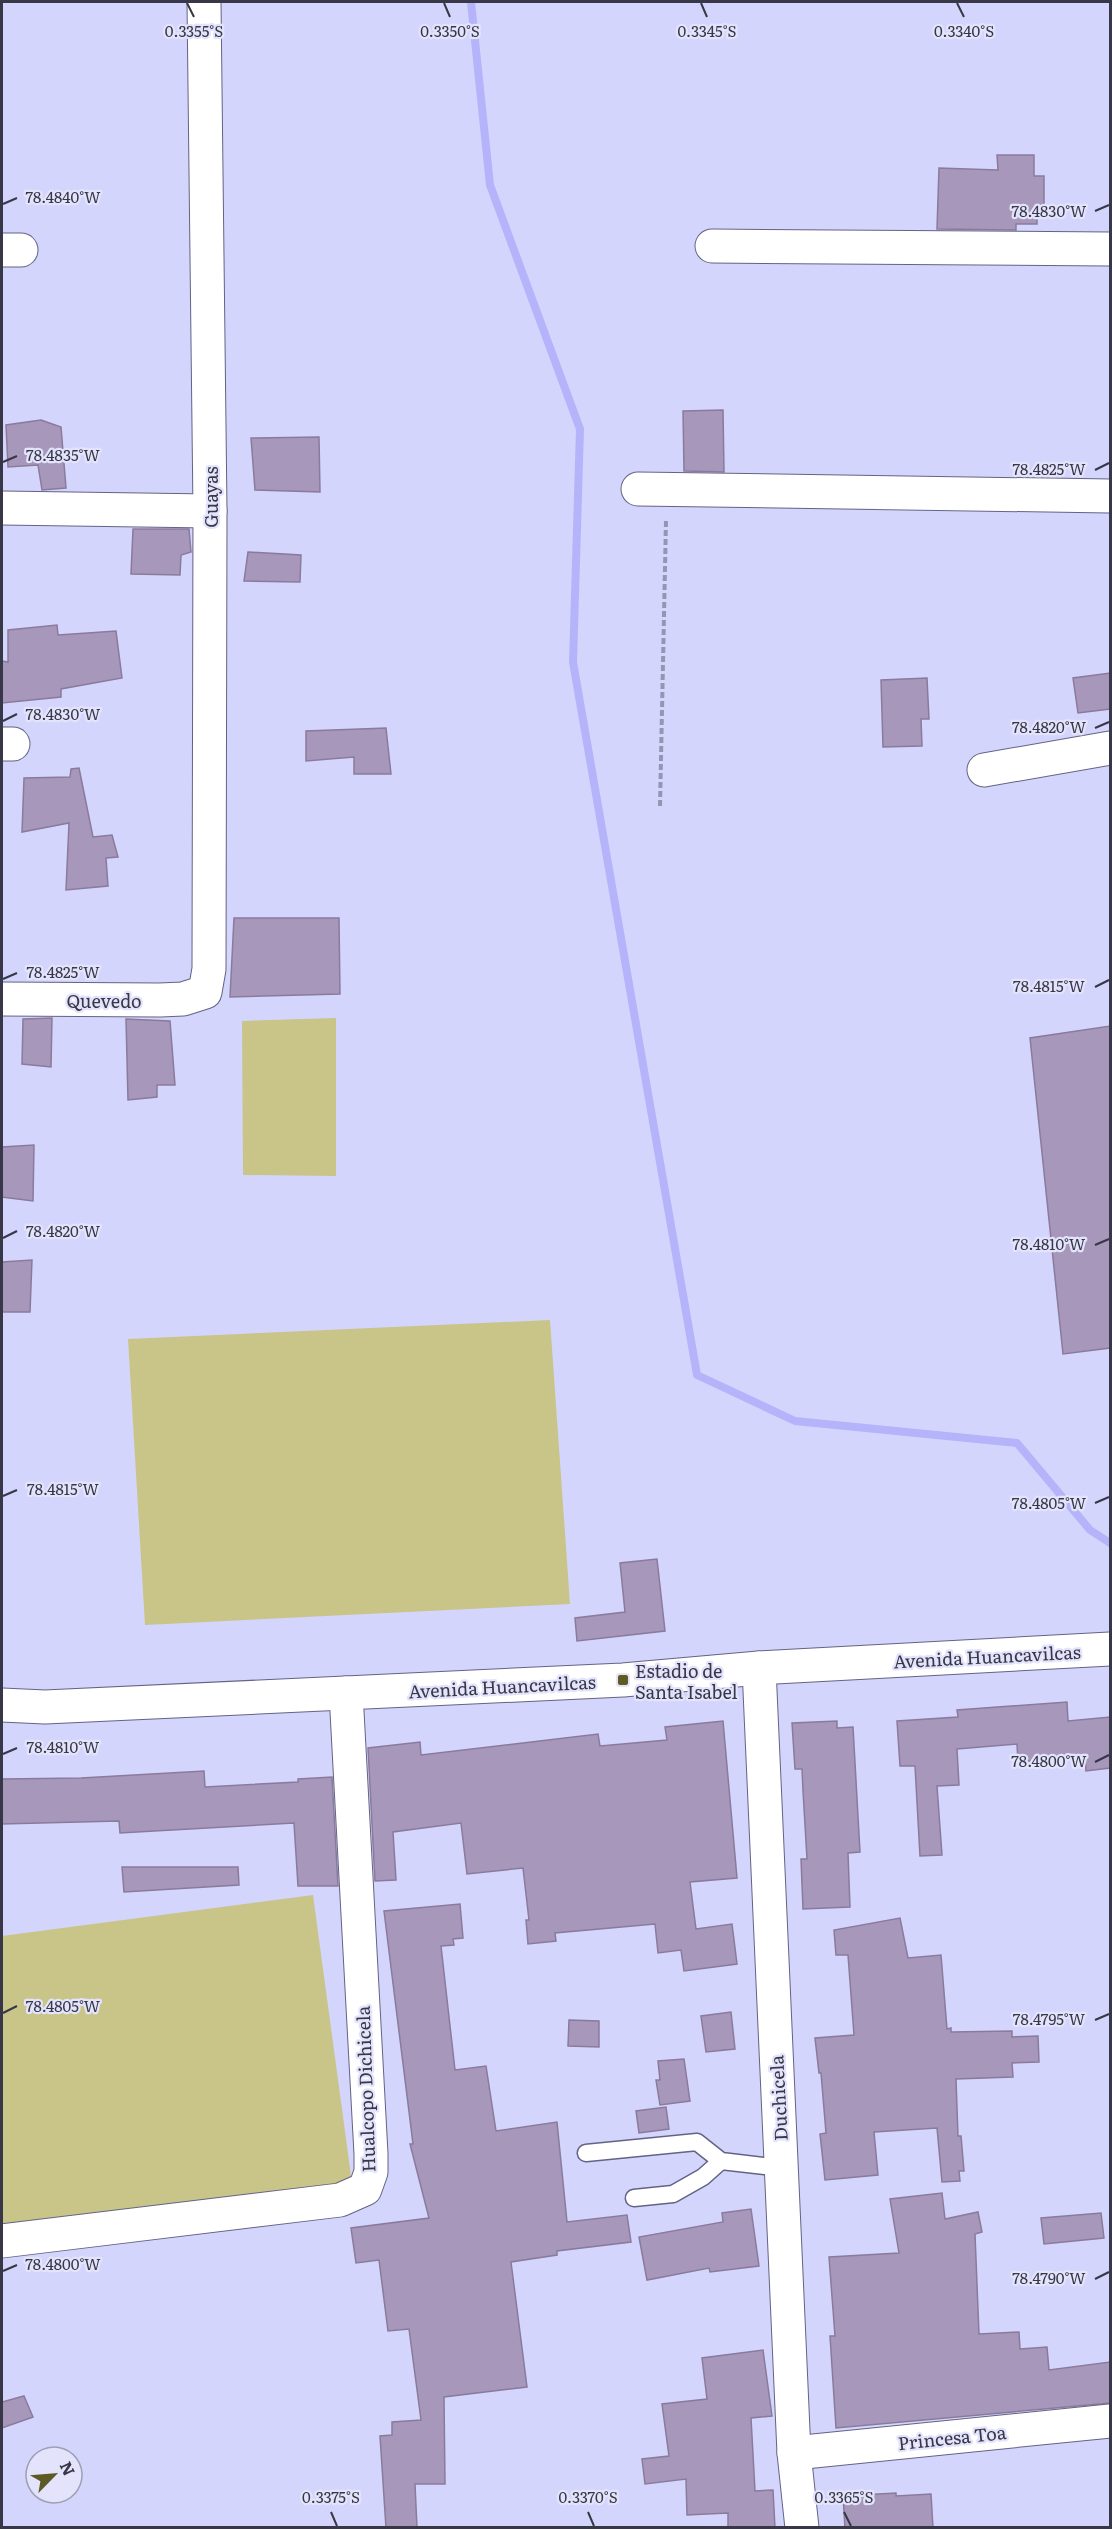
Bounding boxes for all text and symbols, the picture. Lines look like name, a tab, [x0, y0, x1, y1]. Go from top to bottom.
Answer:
text: 0.3355°S	[165, 19, 223, 42]
text: 0.3350°S	[420, 19, 480, 42]
text: 0.3345°S	[677, 19, 737, 42]
text: 0.3340°S	[934, 19, 994, 42]
text: 78.4840°W	[25, 185, 101, 208]
text: 78.4830°W	[1012, 199, 1087, 222]
text: 78.4835°W	[26, 443, 101, 466]
text: 78.4825°W	[1012, 457, 1086, 480]
street label: Guayas	[197, 466, 224, 528]
text: 78.4830°W	[26, 702, 101, 725]
text: 78.4820°W	[1012, 715, 1087, 738]
text: 78.4825°W	[26, 960, 100, 983]
text: 78.4815°W	[1013, 974, 1086, 997]
street label: Quevedo	[66, 987, 142, 1014]
text: 78.4820°W	[26, 1219, 101, 1242]
text: 78.4810°W	[1013, 1232, 1086, 1255]
text: 78.4815°W	[27, 1477, 100, 1500]
text: 78.4805°W	[1012, 1491, 1087, 1514]
street label: Avenida Huancavilcas	[893, 1638, 1081, 1674]
place label: Estadio de Santa Isabel	[635, 1657, 738, 1705]
street label: Avenida Huancavilcas	[408, 1668, 596, 1704]
marker: Estadio de Santa Isabel	[616, 1673, 630, 1687]
text: 78.4810°W	[27, 1735, 100, 1758]
text: 78.4800°W	[1011, 1749, 1087, 1772]
text: 78.4805°W	[26, 1994, 101, 2017]
street label: Hualcopo Dichicela	[349, 2005, 381, 2173]
text: 78.4795°W	[1013, 2007, 1086, 2030]
street label: Duchicela	[762, 2054, 794, 2141]
text: 78.4800°W	[25, 2252, 101, 2275]
text: 78.4790°W	[1012, 2266, 1086, 2289]
street label: Princesa Toa	[896, 2418, 1008, 2456]
north arrow	[24, 2445, 84, 2505]
text: N	[55, 2457, 82, 2479]
text: 0.3375°S	[302, 2485, 360, 2508]
text: 0.3370°S	[558, 2485, 618, 2508]
text: 0.3365°S	[814, 2485, 874, 2508]

